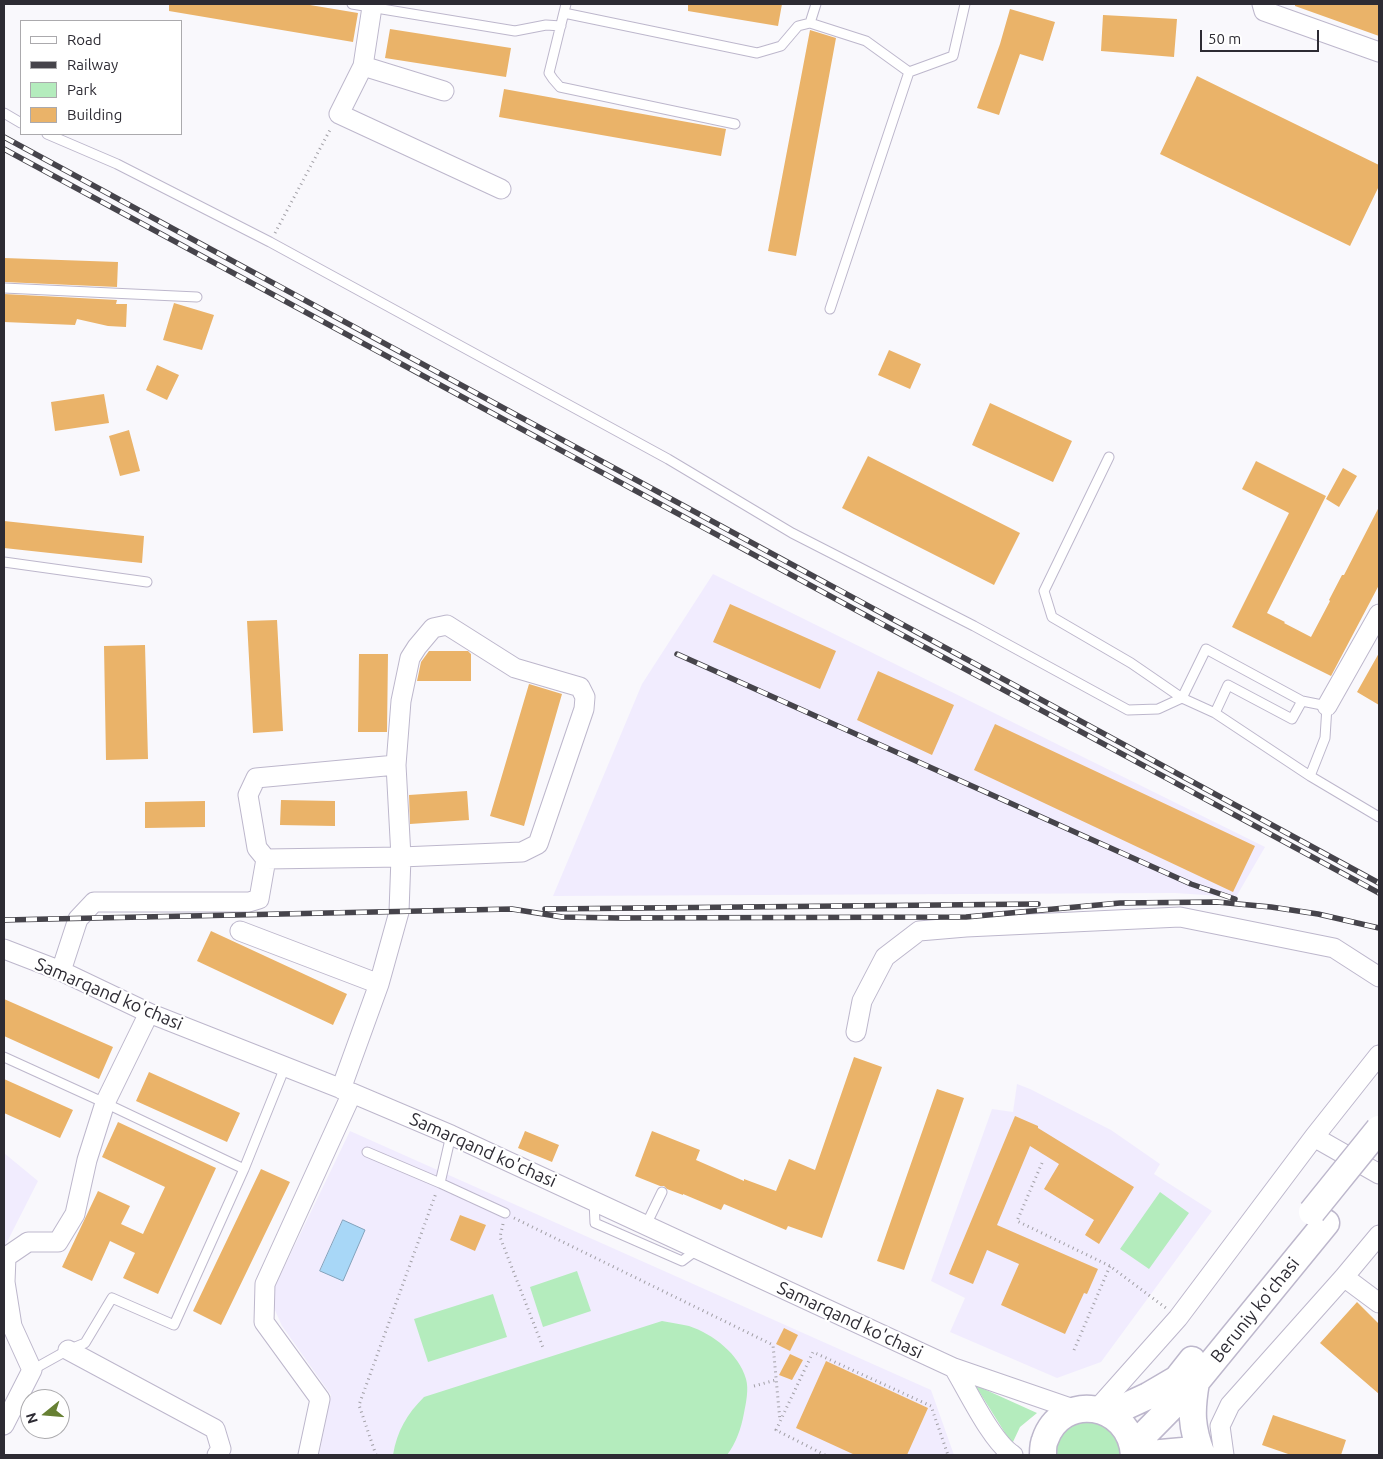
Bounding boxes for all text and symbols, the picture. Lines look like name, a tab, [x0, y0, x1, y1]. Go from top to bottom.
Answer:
legend	[20, 20, 182, 135]
scale bar	[1203, 20, 1322, 52]
text: 50 m	[1208, 30, 1241, 47]
text: Road	[67, 31, 102, 48]
text: Railway	[67, 56, 118, 73]
text: Park	[67, 81, 97, 98]
text: Building	[67, 106, 122, 123]
street label: Samarqand ko'chasi	[32, 953, 186, 1035]
street label: Samarqand ko'chasi	[406, 1108, 560, 1192]
street label: Beruniy ko'chasi	[1206, 1253, 1304, 1367]
street label: Samarqand ko'chasi	[774, 1277, 926, 1363]
north arrow	[20, 1389, 70, 1439]
text: N	[22, 1411, 41, 1425]

